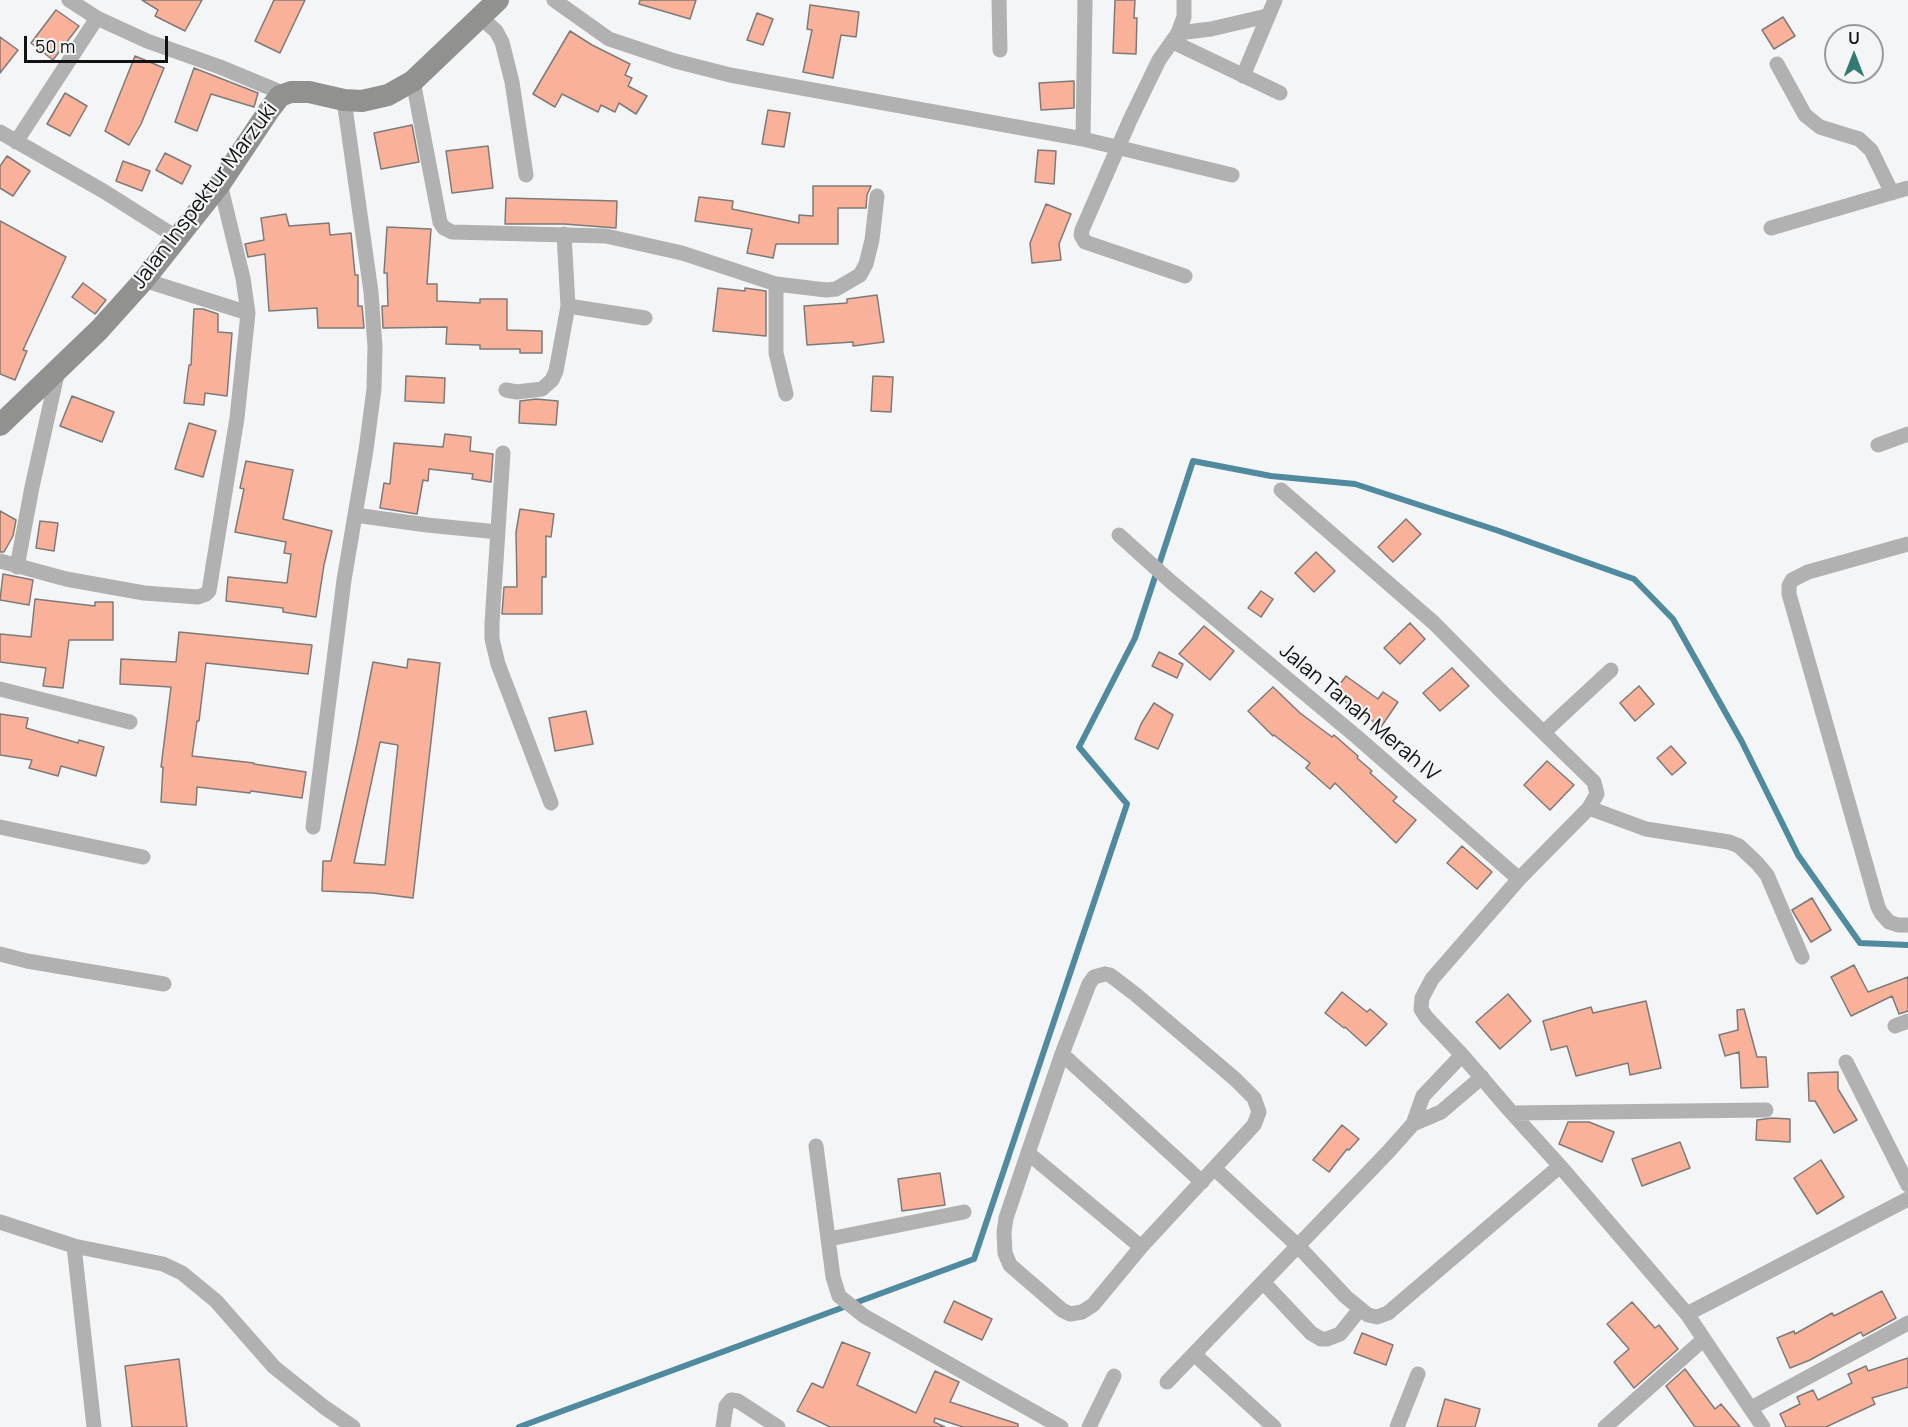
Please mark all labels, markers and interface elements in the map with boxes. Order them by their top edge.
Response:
scale bar [27,24,171,62]
north arrow [1824,24,1884,84]
text: U [1848,27,1860,49]
text: 50 m [35,34,75,58]
street label: Jalan Inspektur Marzuki [127,98,283,294]
street label: Jalan Tanah Merah IV [1274,639,1444,787]

